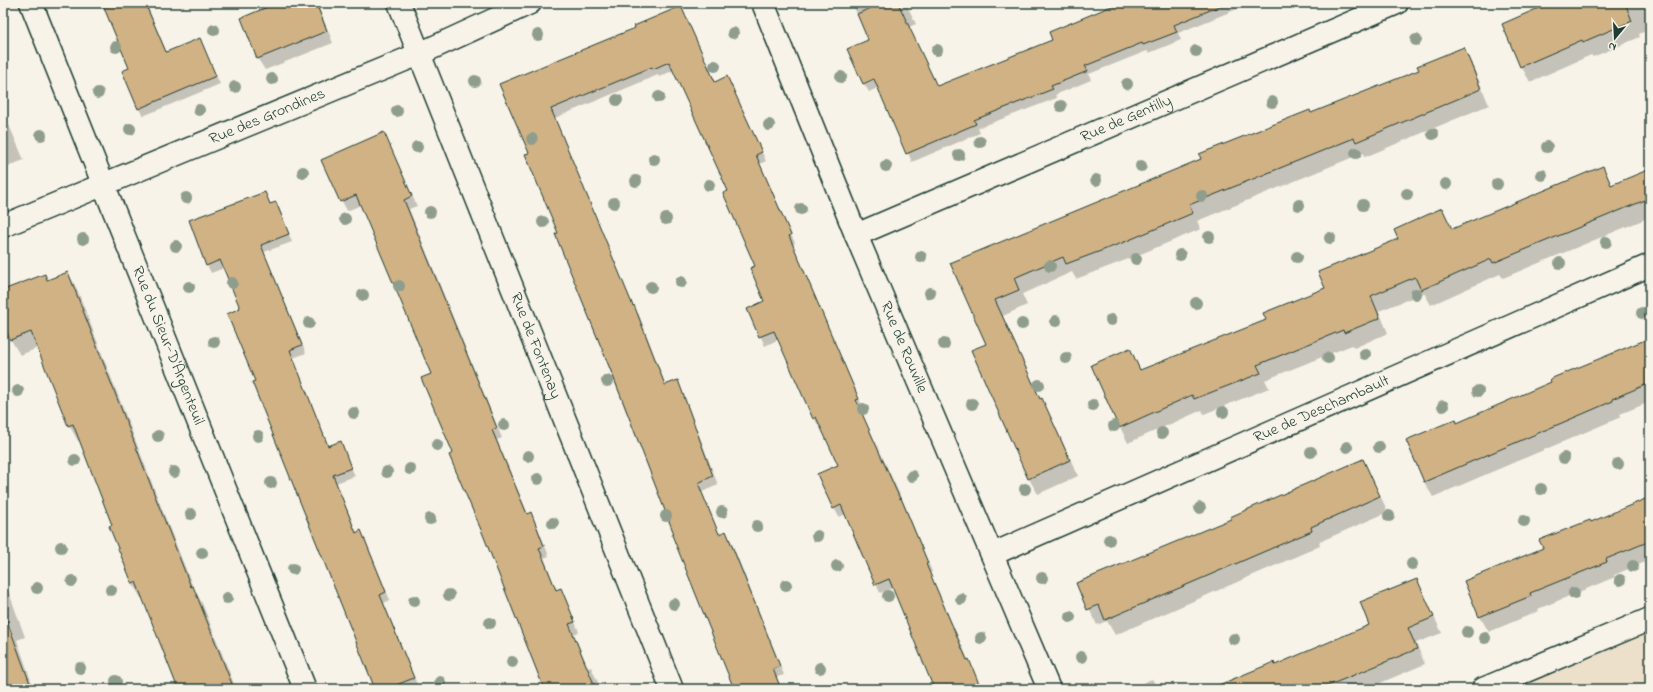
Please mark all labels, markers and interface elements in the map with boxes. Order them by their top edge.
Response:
north arrow [1595,18,1635,58]
text: N [1606,38,1618,55]
street label: Rue des Grondines [205,82,329,151]
street label: Rue de Gentilly [1077,89,1176,149]
street label: Rue du Sieur-D'Argenteuil [125,263,211,429]
street label: Rue de Fontenay [503,289,567,403]
street label: Rue de Rouville [874,298,934,398]
street label: Rue de Deschambault [1250,369,1394,450]

